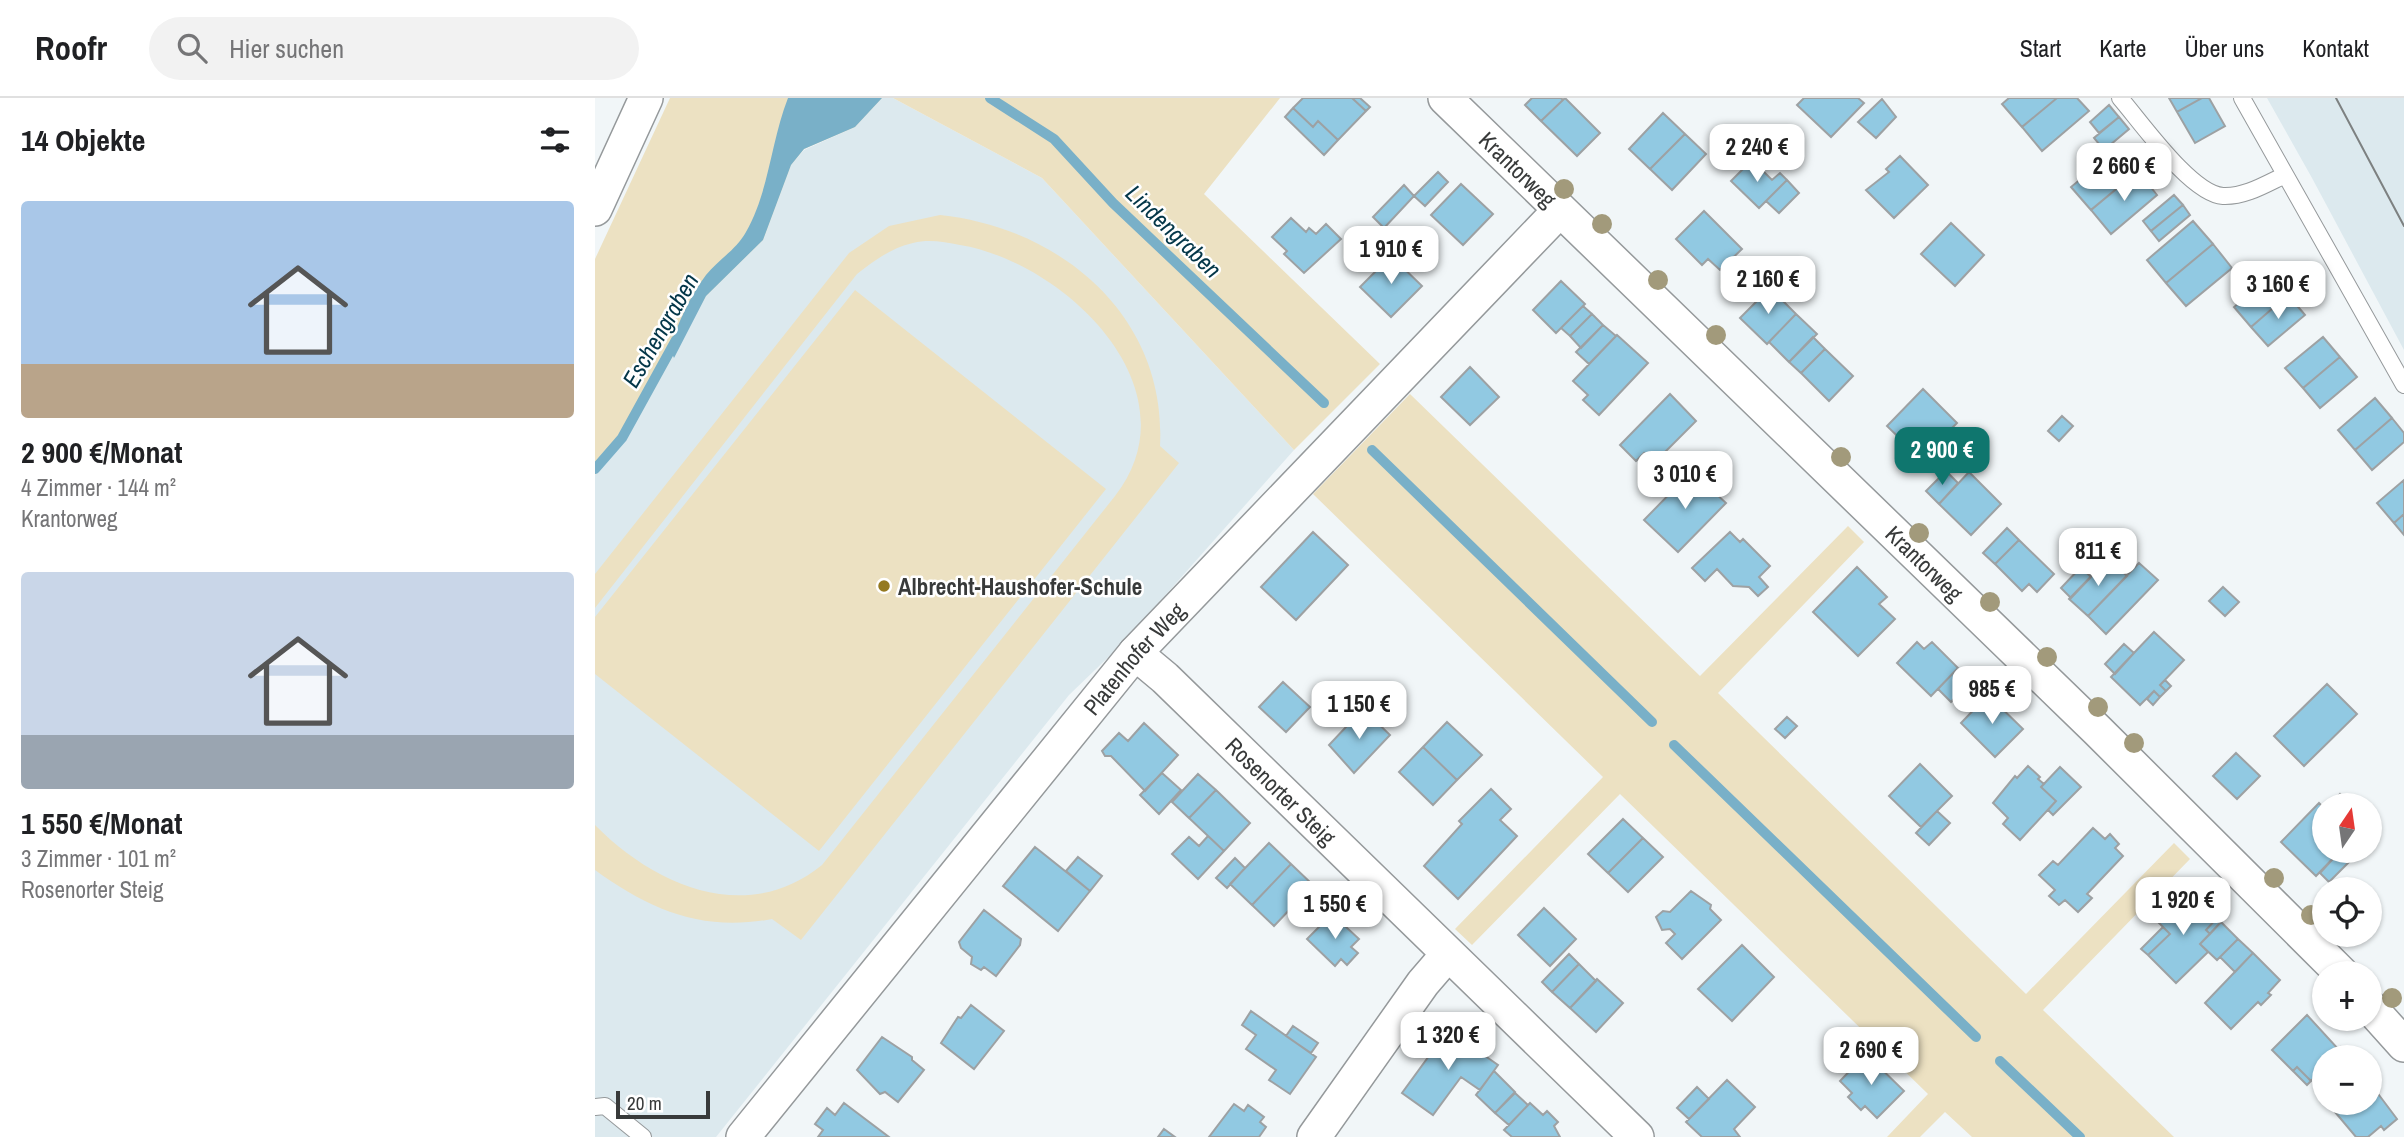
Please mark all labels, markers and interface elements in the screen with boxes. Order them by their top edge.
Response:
search box [149,17,639,80]
text: Roofr [35,26,107,70]
icon: search [173,29,211,67]
text: Hier suchen [229,31,344,66]
text: Start [2020,32,2061,64]
text: Karte [2099,32,2146,64]
text: Über uns [2184,32,2264,64]
text: Kontakt [2302,32,2369,64]
text: 14 Objekte [21,120,145,160]
icon: filters [536,121,574,159]
street label: Krantorweg [1473,124,1564,214]
pin: 2 240 € [1692,125,1822,184]
text: 2 240 € [1726,131,1788,162]
pin: 2 660 € [2059,144,2189,203]
text: 2 660 € [2093,150,2155,181]
water label: Lindengraben [1119,177,1229,285]
pin: 1 910 € [1326,226,1456,286]
text: 1 910 € [1360,233,1422,264]
icon: home [235,247,361,373]
pin: 2 160 € [1703,256,1833,316]
pin: 3 160 € [2213,262,2343,321]
text: 2 160 € [1737,263,1799,294]
water label: Eschengraben [614,267,706,393]
text: 3 160 € [2247,268,2309,299]
pin: 2 900 € [1877,428,2007,487]
text: 2 900 €/Monat [21,432,182,472]
text: 2 900 € [1911,434,1973,465]
pin: 3 010 € [1620,452,1750,511]
text: 3 010 € [1654,458,1716,489]
text: 4 Zimmer · 144 m² [21,472,176,503]
text: Krantorweg [21,503,117,534]
street label: Krantorweg [1879,518,1970,608]
pin: 811 € [2049,528,2147,588]
text: 811 € [2075,535,2121,566]
place label: Albrecht-Haushofer-Schule [898,571,1142,602]
marker: Albrecht-Haushofer-Schule [876,578,892,594]
street label: Platenhofer Weg [1076,595,1192,721]
icon: home [235,618,361,744]
pin: 985 € [1943,666,2041,726]
text: 985 € [1968,673,2016,704]
pin: 1 150 € [1294,682,1424,741]
text: 1 150 € [1328,688,1390,719]
street label: Rosenorter Steig [1219,730,1343,852]
north arrow [2312,793,2382,863]
map controls [2312,793,2382,1115]
text: 1 550 €/Monat [21,803,182,843]
text: 3 Zimmer · 101 m² [21,843,176,874]
text: Rosenorter Steig [21,874,164,905]
button: locate [2312,877,2382,947]
pin: 1 920 € [2118,878,2248,937]
pin: 1 550 € [1270,882,1400,941]
text: 1 920 € [2152,884,2214,915]
text: 1 550 € [1304,888,1366,919]
button: + [2312,961,2382,1031]
pin: 1 320 € [1383,1012,1513,1072]
text: 1 320 € [1417,1019,1479,1050]
pin: 2 690 € [1806,1028,1936,1087]
text: 2 690 € [1840,1034,1902,1065]
button: − [2312,1045,2382,1115]
scale bar [616,1088,711,1120]
text: 20 m [627,1090,662,1116]

